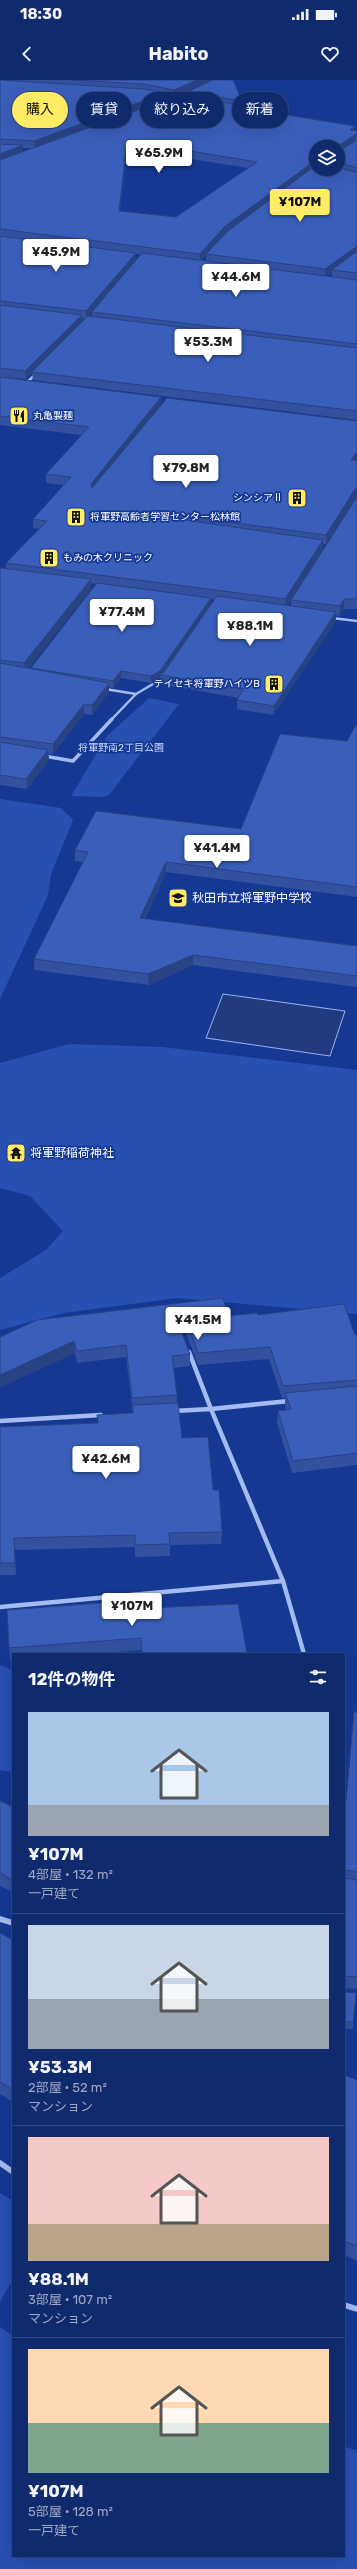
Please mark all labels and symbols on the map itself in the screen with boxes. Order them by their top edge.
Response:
pin: ¥65.9M [126,140,192,174]
pin: ¥107M [272,189,328,223]
pin: ¥45.9M [23,239,89,273]
pin: ¥44.6M [203,264,269,298]
pin: ¥53.3M [175,329,241,363]
restaurant icon: 丸亀製麺 [8,405,30,427]
place label: 丸亀製麺 [33,410,73,422]
pin: ¥79.8M [153,455,219,489]
building icon: シンシアⅡ [286,487,308,509]
place label: シンシアⅡ [233,492,283,504]
building icon: 将軍野高齢者学習センター松林館 [65,506,87,528]
place label: 将軍野高齢者学習センター松林館 [90,511,240,523]
building icon: もみの木クリニック [38,547,60,569]
place label: もみの木クリニック [63,552,153,564]
pin: ¥77.4M [89,599,155,633]
pin: ¥88.1M [217,613,283,647]
building icon: テイセキ将軍野ハイツB [263,673,285,695]
place label: テイセキ将軍野ハイツB [154,678,260,690]
park label: 将軍野南2丁目公園 [78,742,164,754]
pin: ¥41.4M [184,835,250,869]
school or university icon: 秋田市立将軍野中学校 [167,887,189,909]
place label: 秋田市立将軍野中学校 [192,891,312,905]
temple icon: 将軍野稲荷神社 [5,1142,27,1164]
place label: 将軍野稲荷神社 [30,1146,114,1160]
pin: ¥41.5M [165,1307,231,1341]
pin: ¥42.6M [73,1446,139,1480]
pin: ¥107M [104,1593,160,1627]

